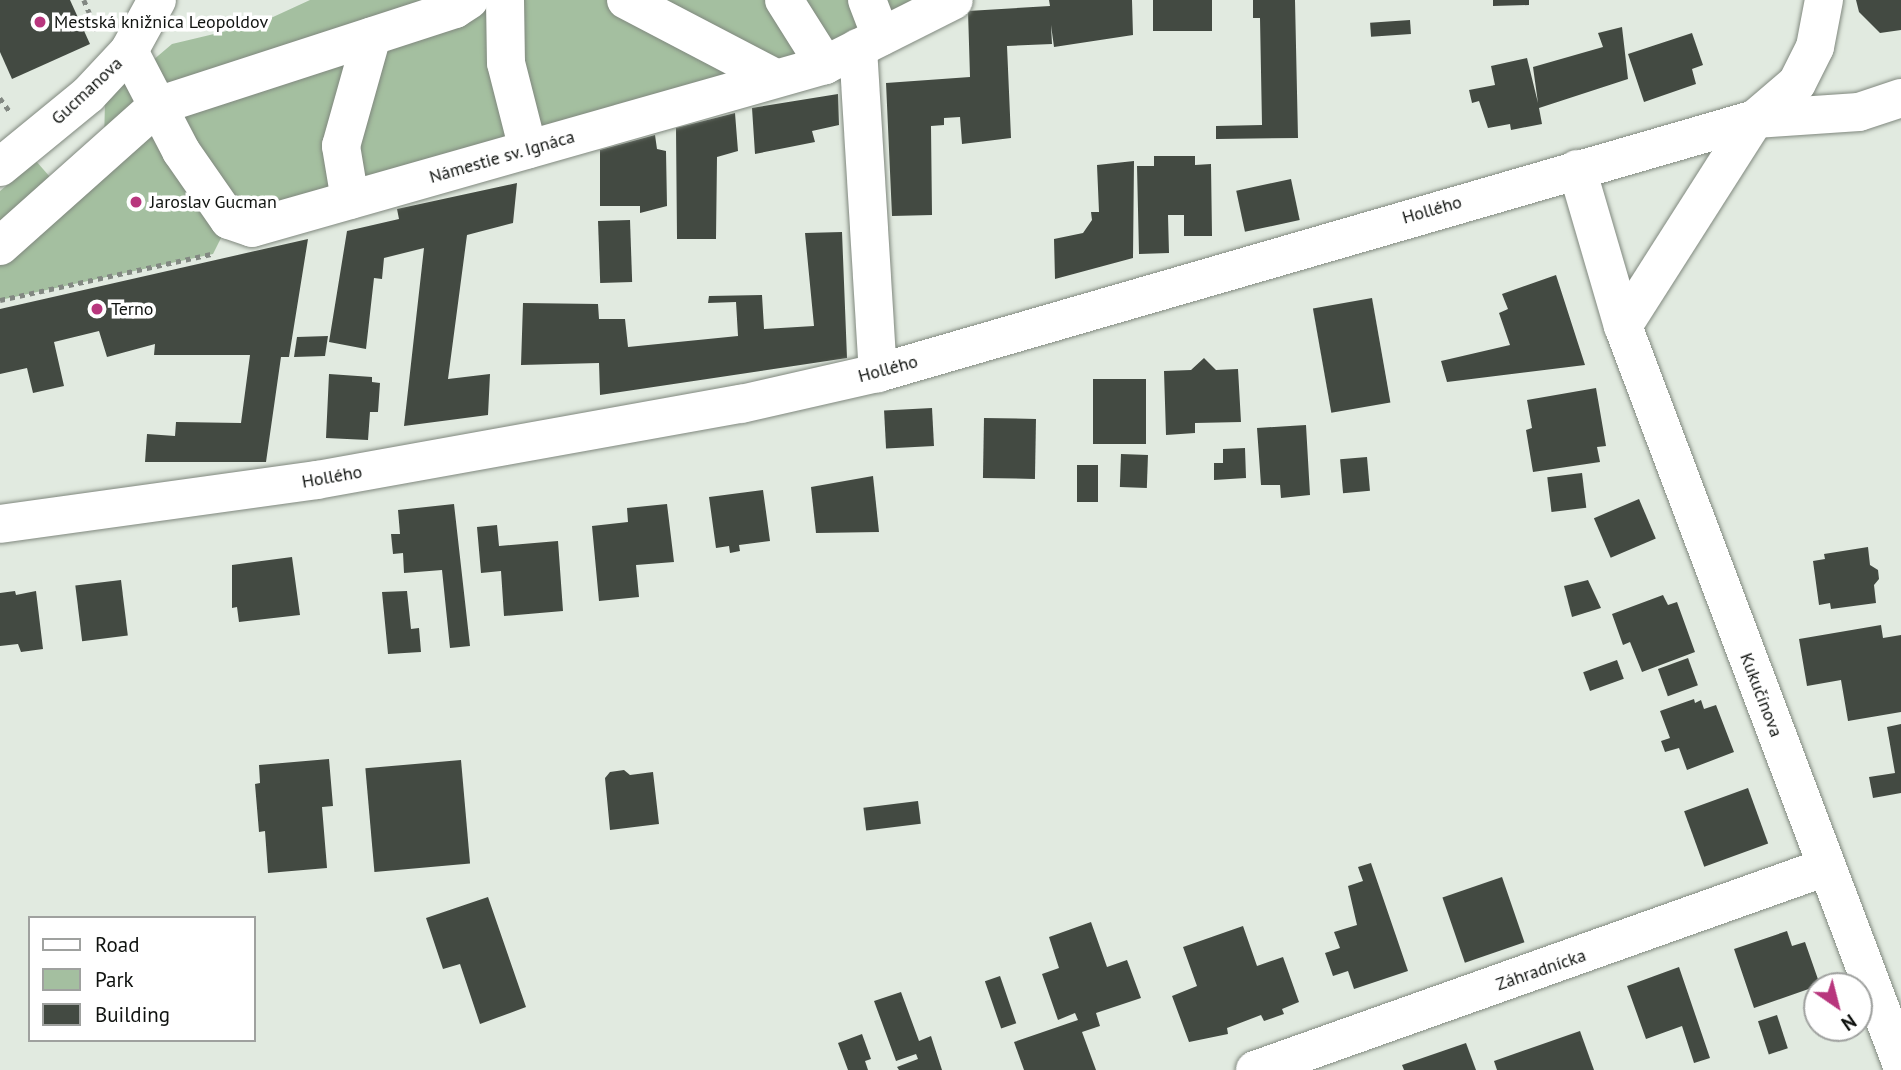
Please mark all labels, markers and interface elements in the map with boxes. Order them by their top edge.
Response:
place label: Mestská knižnica Leopoldov [54,11,268,33]
marker: Mestská knižnica Leopoldov [32,14,48,30]
street label: Gucmanova [47,53,127,129]
street label: Námestie sv. Ignáca [426,126,578,188]
place label: Jaroslav Gucman [150,191,277,213]
street label: Hollého [1400,191,1464,229]
marker: Jaroslav Gucman [128,194,144,210]
place label: Terno [111,298,153,320]
marker: Terno [89,301,105,317]
street label: Hollého [856,351,920,387]
street label: Hollého [300,461,364,493]
street label: Kukučínova [1735,650,1787,740]
legend [28,916,256,1042]
text: Road [95,931,139,958]
street label: Záhradnícka [1493,945,1589,995]
text: Park [95,966,134,993]
north arrow [1803,972,1873,1042]
text: Building [95,1001,170,1028]
text: N [1837,1009,1861,1036]

